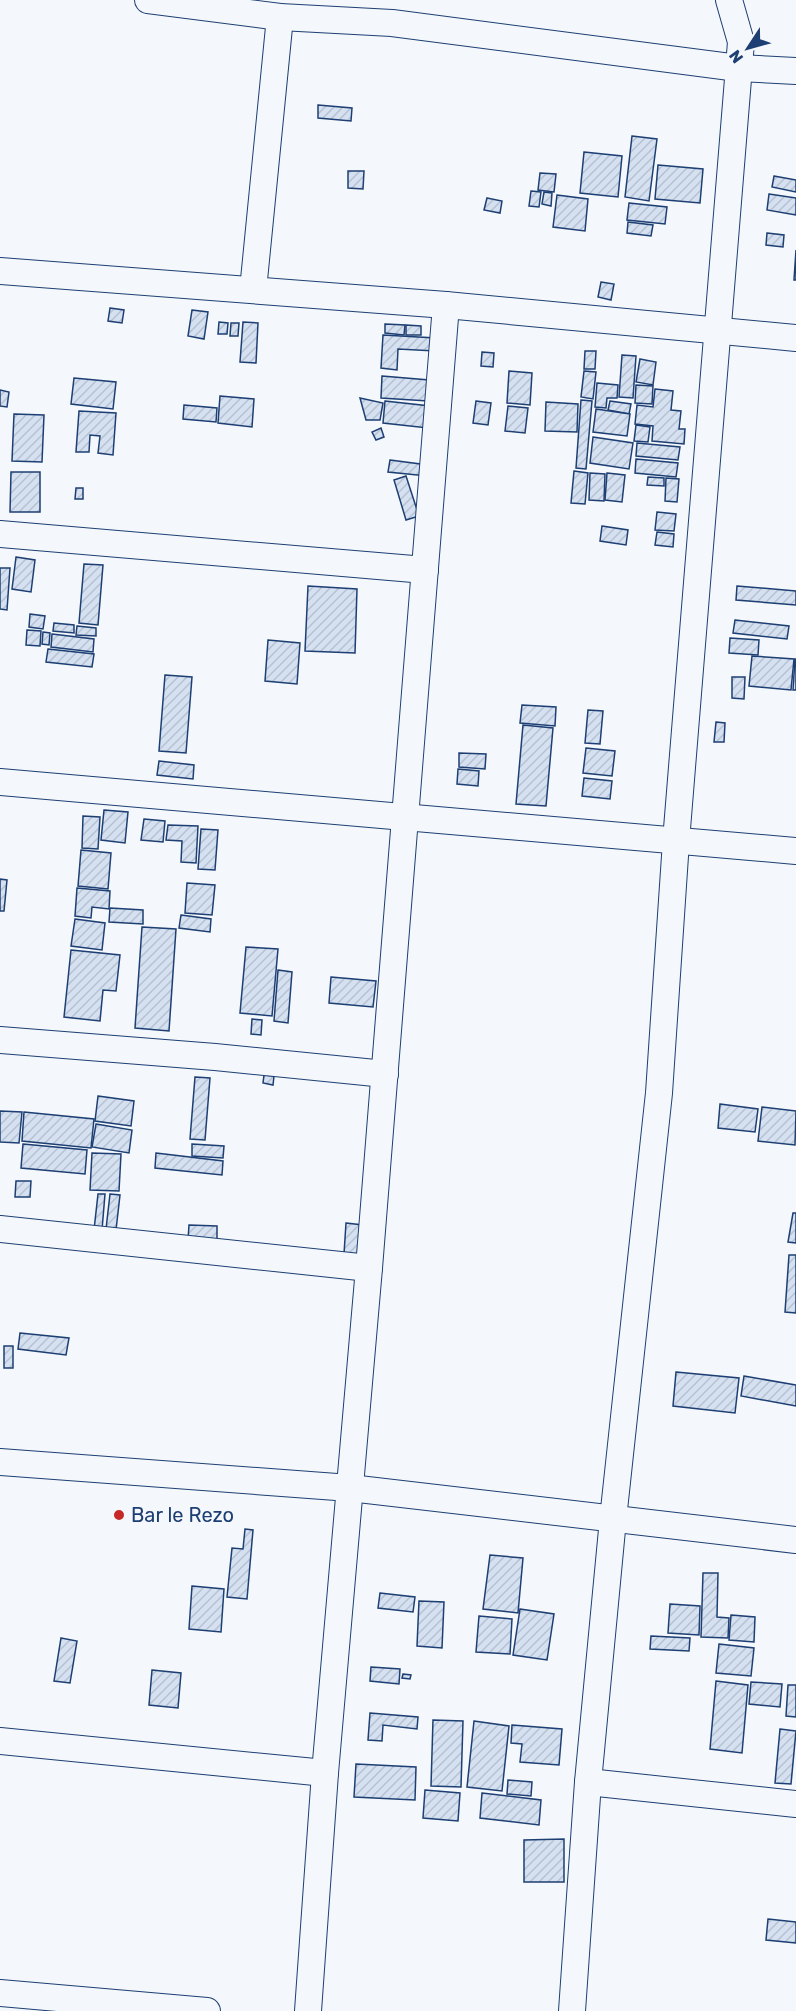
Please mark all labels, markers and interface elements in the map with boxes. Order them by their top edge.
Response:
north arrow [718,18,778,78]
text: N [725,46,747,67]
place label: Bar le Rezo [131,1503,234,1527]
marker: Bar le Rezo [112,1508,126,1522]

